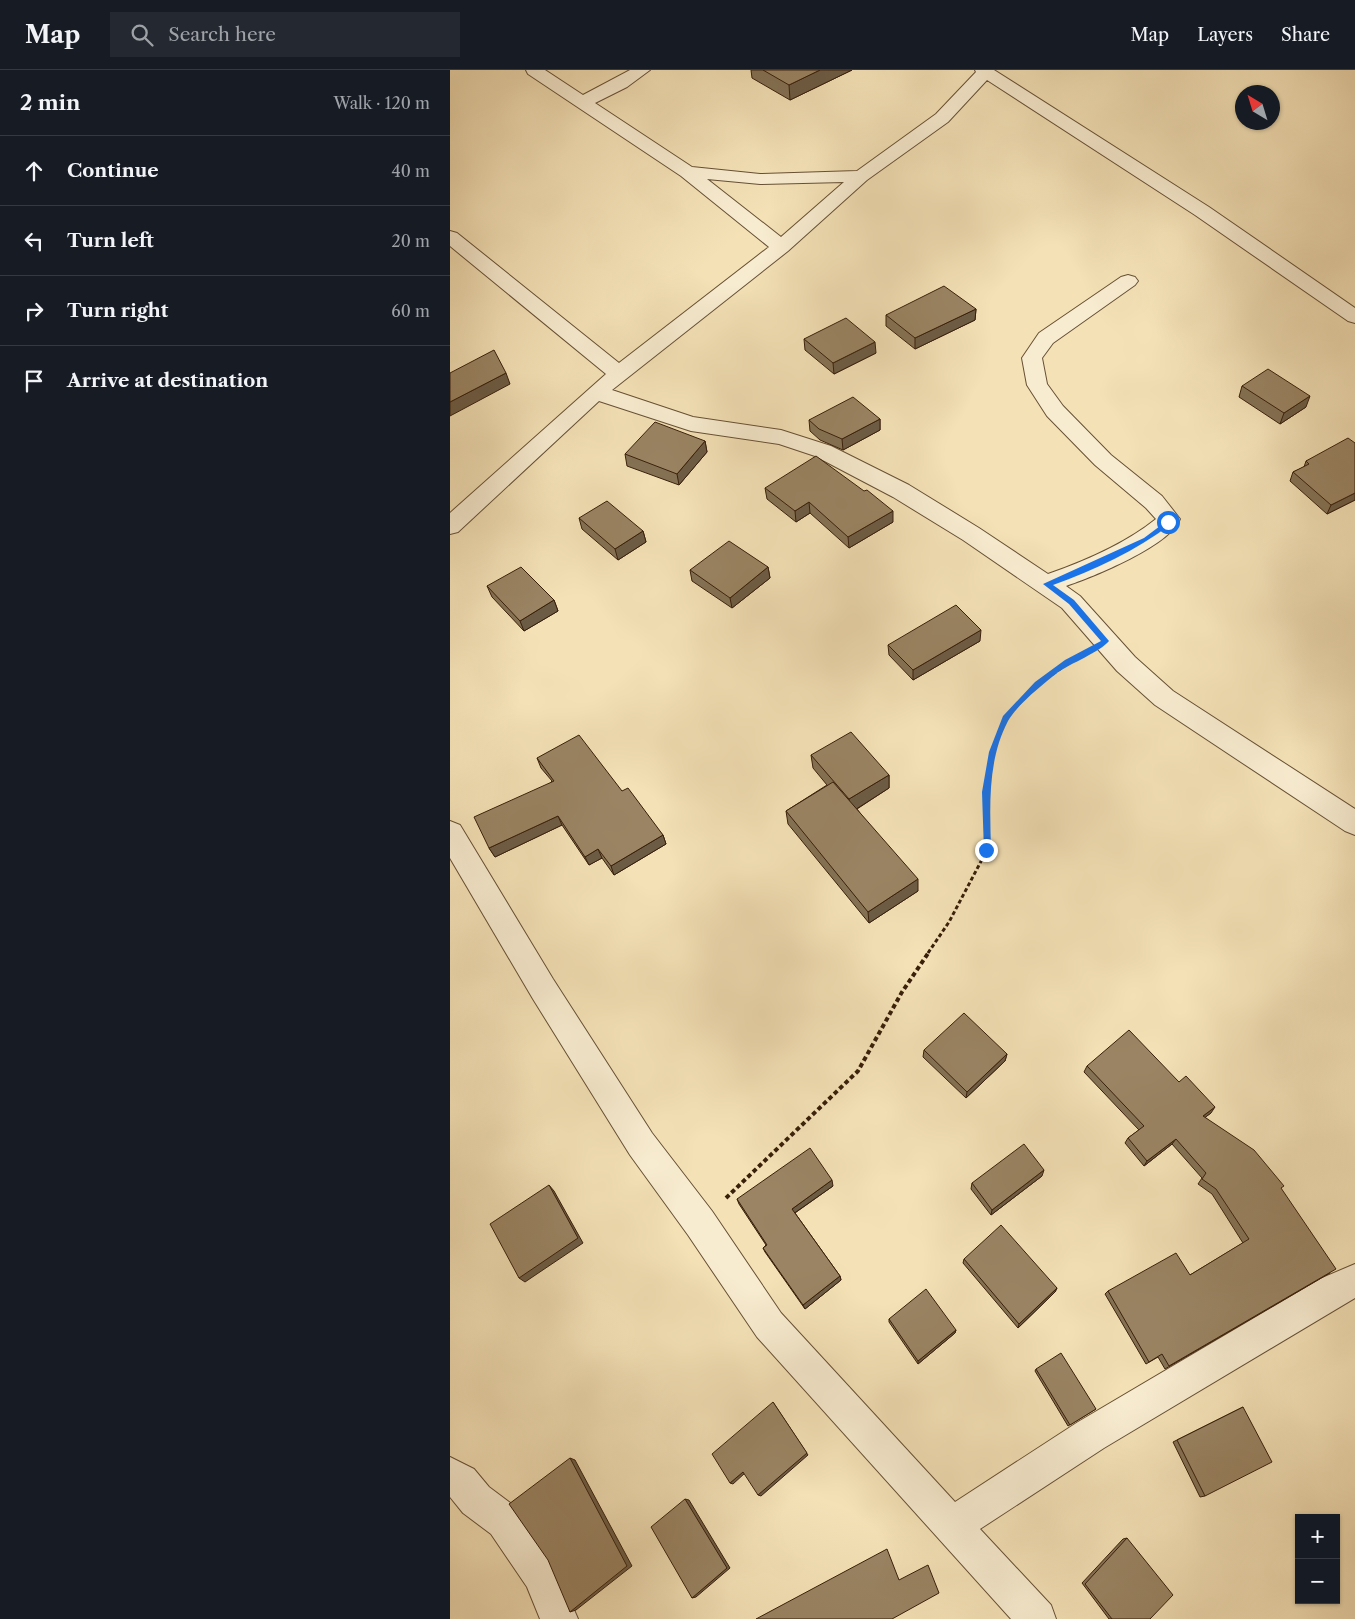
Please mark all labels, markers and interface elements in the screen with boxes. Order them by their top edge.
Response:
search box [110,12,460,57]
text: Map [25,20,80,49]
icon: search [128,21,156,49]
text: Search here [168,23,276,46]
text: Map [1131,24,1169,46]
text: Layers [1197,24,1253,46]
text: Share [1281,24,1330,46]
north arrow [1235,85,1280,130]
text: 2 min [20,90,80,115]
text: Walk · 120 m [334,93,430,113]
icon: ahead [20,157,48,185]
text: Continue [67,159,159,182]
text: 40 m [391,161,430,181]
icon: left [20,227,48,255]
text: Turn left [67,229,154,252]
text: 20 m [391,231,430,251]
icon: right [20,297,48,325]
text: Turn right [67,299,168,322]
text: 60 m [391,301,430,321]
icon: arrive [20,367,48,395]
text: Arrive at destination [67,369,268,392]
route start [1157,511,1180,534]
route end [975,839,998,862]
map controls [1295,1514,1340,1604]
button: + [1295,1514,1340,1559]
button: − [1295,1559,1340,1604]

